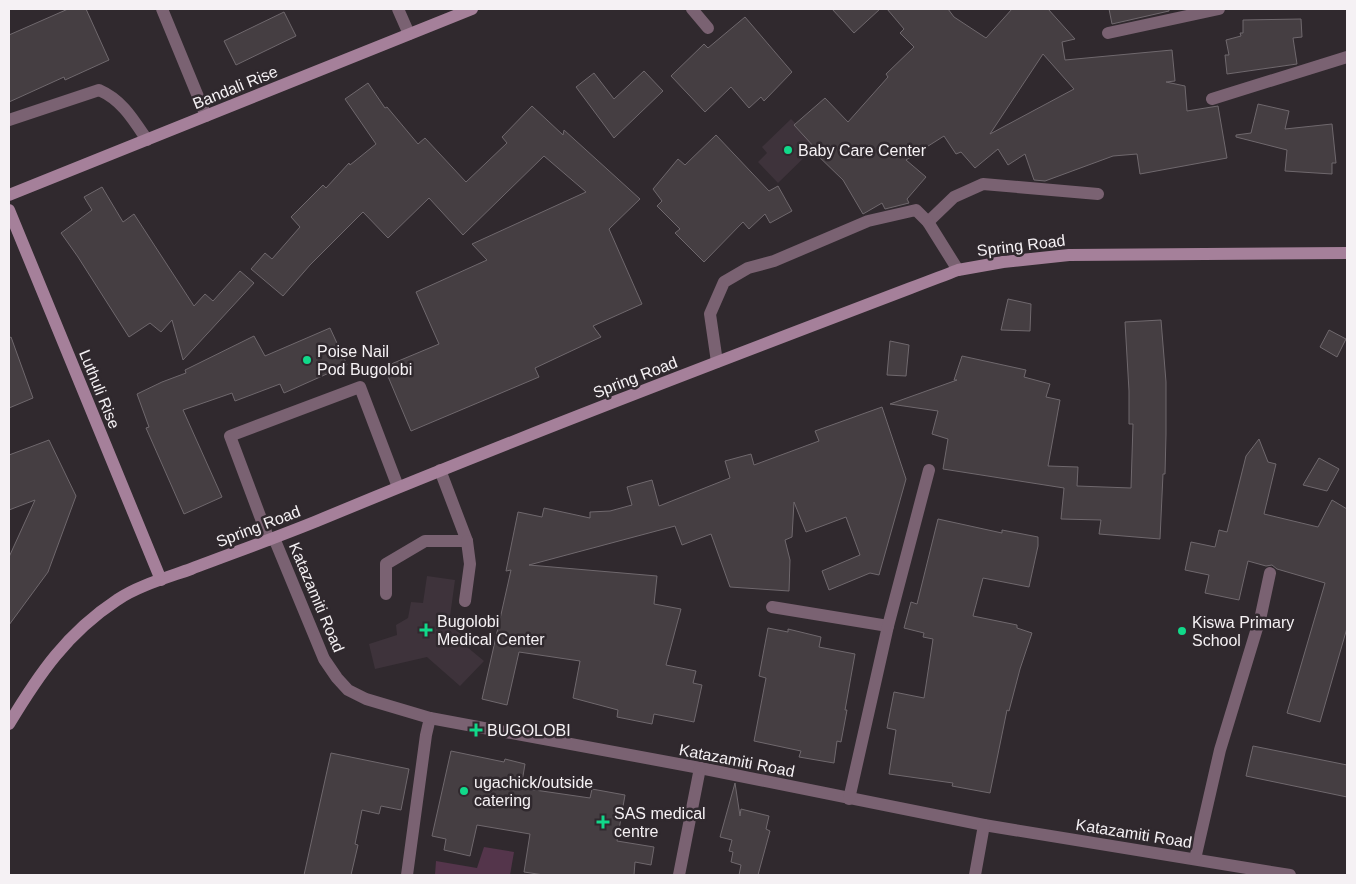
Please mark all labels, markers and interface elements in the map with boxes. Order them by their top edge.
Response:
street label: Bandali Rise [190,63,280,112]
place label: Baby Care Center [798,142,927,159]
marker: Baby Care Center [782,144,794,156]
street label: Spring Road [976,232,1066,259]
place label: Poise Nail Pod Bugolobi [317,343,412,378]
street label: Luthuli Rise [76,347,123,431]
marker: Poise Nail Pod Bugolobi [301,354,313,366]
street label: Spring Road [591,354,680,401]
street label: Spring Road [214,503,303,550]
street label: Katazamiti Road [286,540,347,655]
place label: Bugolobi Medical Center [437,613,545,648]
place label: Kiswa Primary School [1192,614,1294,649]
marker: Bugolobi Medical Center [419,623,433,637]
marker: Kiswa Primary School [1176,625,1188,637]
place label: BUGOLOBI [487,722,571,739]
marker: BUGOLOBI [469,723,483,737]
street label: Katazamiti Road [678,741,796,780]
place label: ugachick/outside catering [474,774,593,809]
marker: ugachick/outside catering [458,785,470,797]
place label: SAS medical centre [614,805,706,840]
marker: SAS medical centre [596,815,610,829]
street label: Katazamiti Road [1075,816,1193,851]

